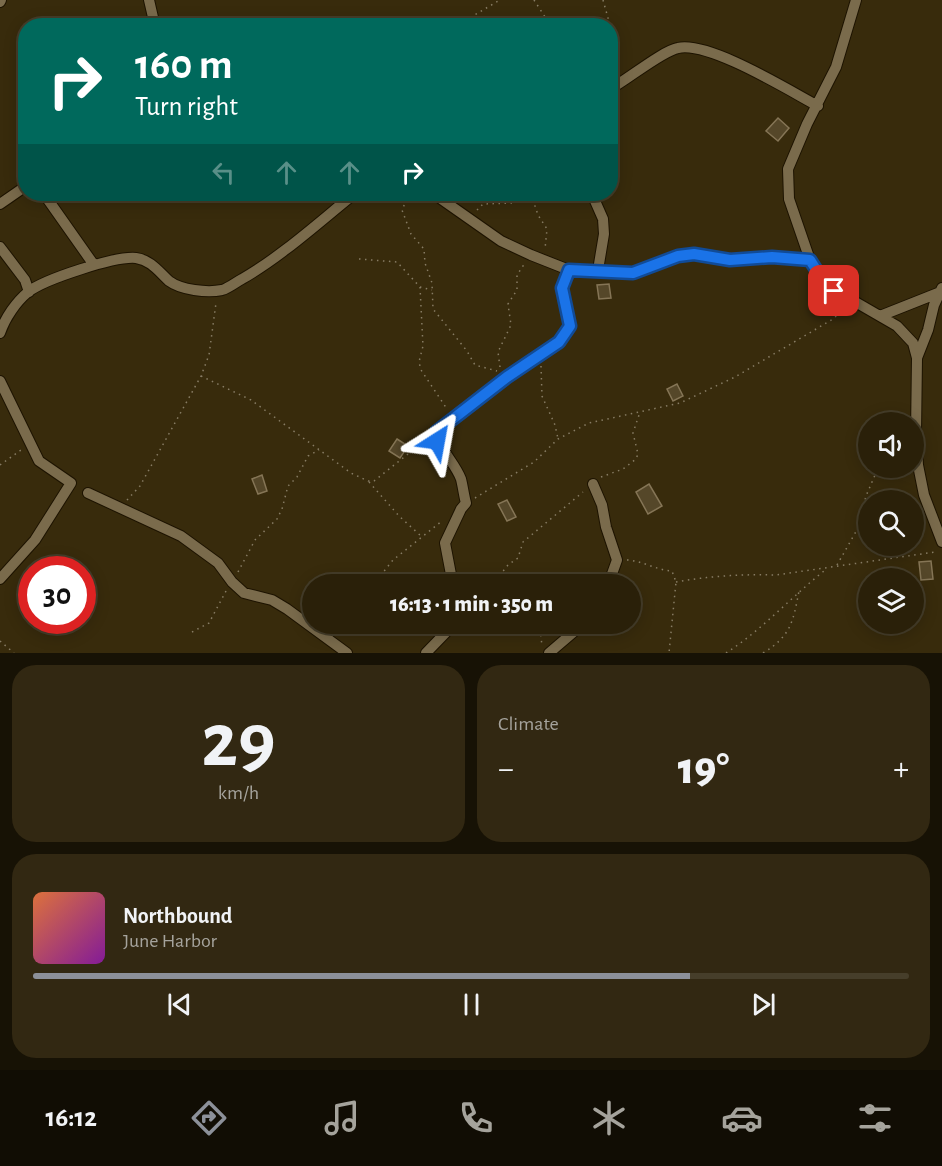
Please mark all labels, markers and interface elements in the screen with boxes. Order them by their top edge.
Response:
icon: right [36,42,114,120]
text: 160 m [135,44,233,86]
text: Turn right [135,93,238,120]
icon: left [207,156,240,189]
icon: ahead [270,156,303,189]
icon: ahead [333,156,366,189]
icon: right [396,156,429,189]
pin [808,265,859,316]
icon: arrive [817,274,850,307]
position arrow [405,409,469,473]
map controls [858,412,924,634]
button: sound [858,412,924,478]
button: search [858,490,924,556]
speed limit sign: 30 [18,556,96,634]
button: layers [858,568,924,634]
text: 16:13 · 1 min · 350 m [390,593,553,615]
text: 29 [201,703,276,781]
text: Climate [498,714,559,734]
text: 19° [678,747,729,792]
text: − [498,753,514,786]
text: + [893,753,909,786]
text: km/h [218,783,259,803]
text: Northbound [123,905,232,927]
text: June Harbor [123,931,217,951]
icon: previous [163,988,196,1021]
icon: pause [455,988,488,1021]
icon: next [747,988,780,1021]
icon: directions [188,1097,230,1139]
icon: music [321,1097,363,1139]
icon: phone [455,1097,497,1139]
icon: climate [588,1097,630,1139]
icon: car [721,1097,763,1139]
icon: filters [854,1097,896,1139]
text: 16:12 [46,1104,97,1131]

